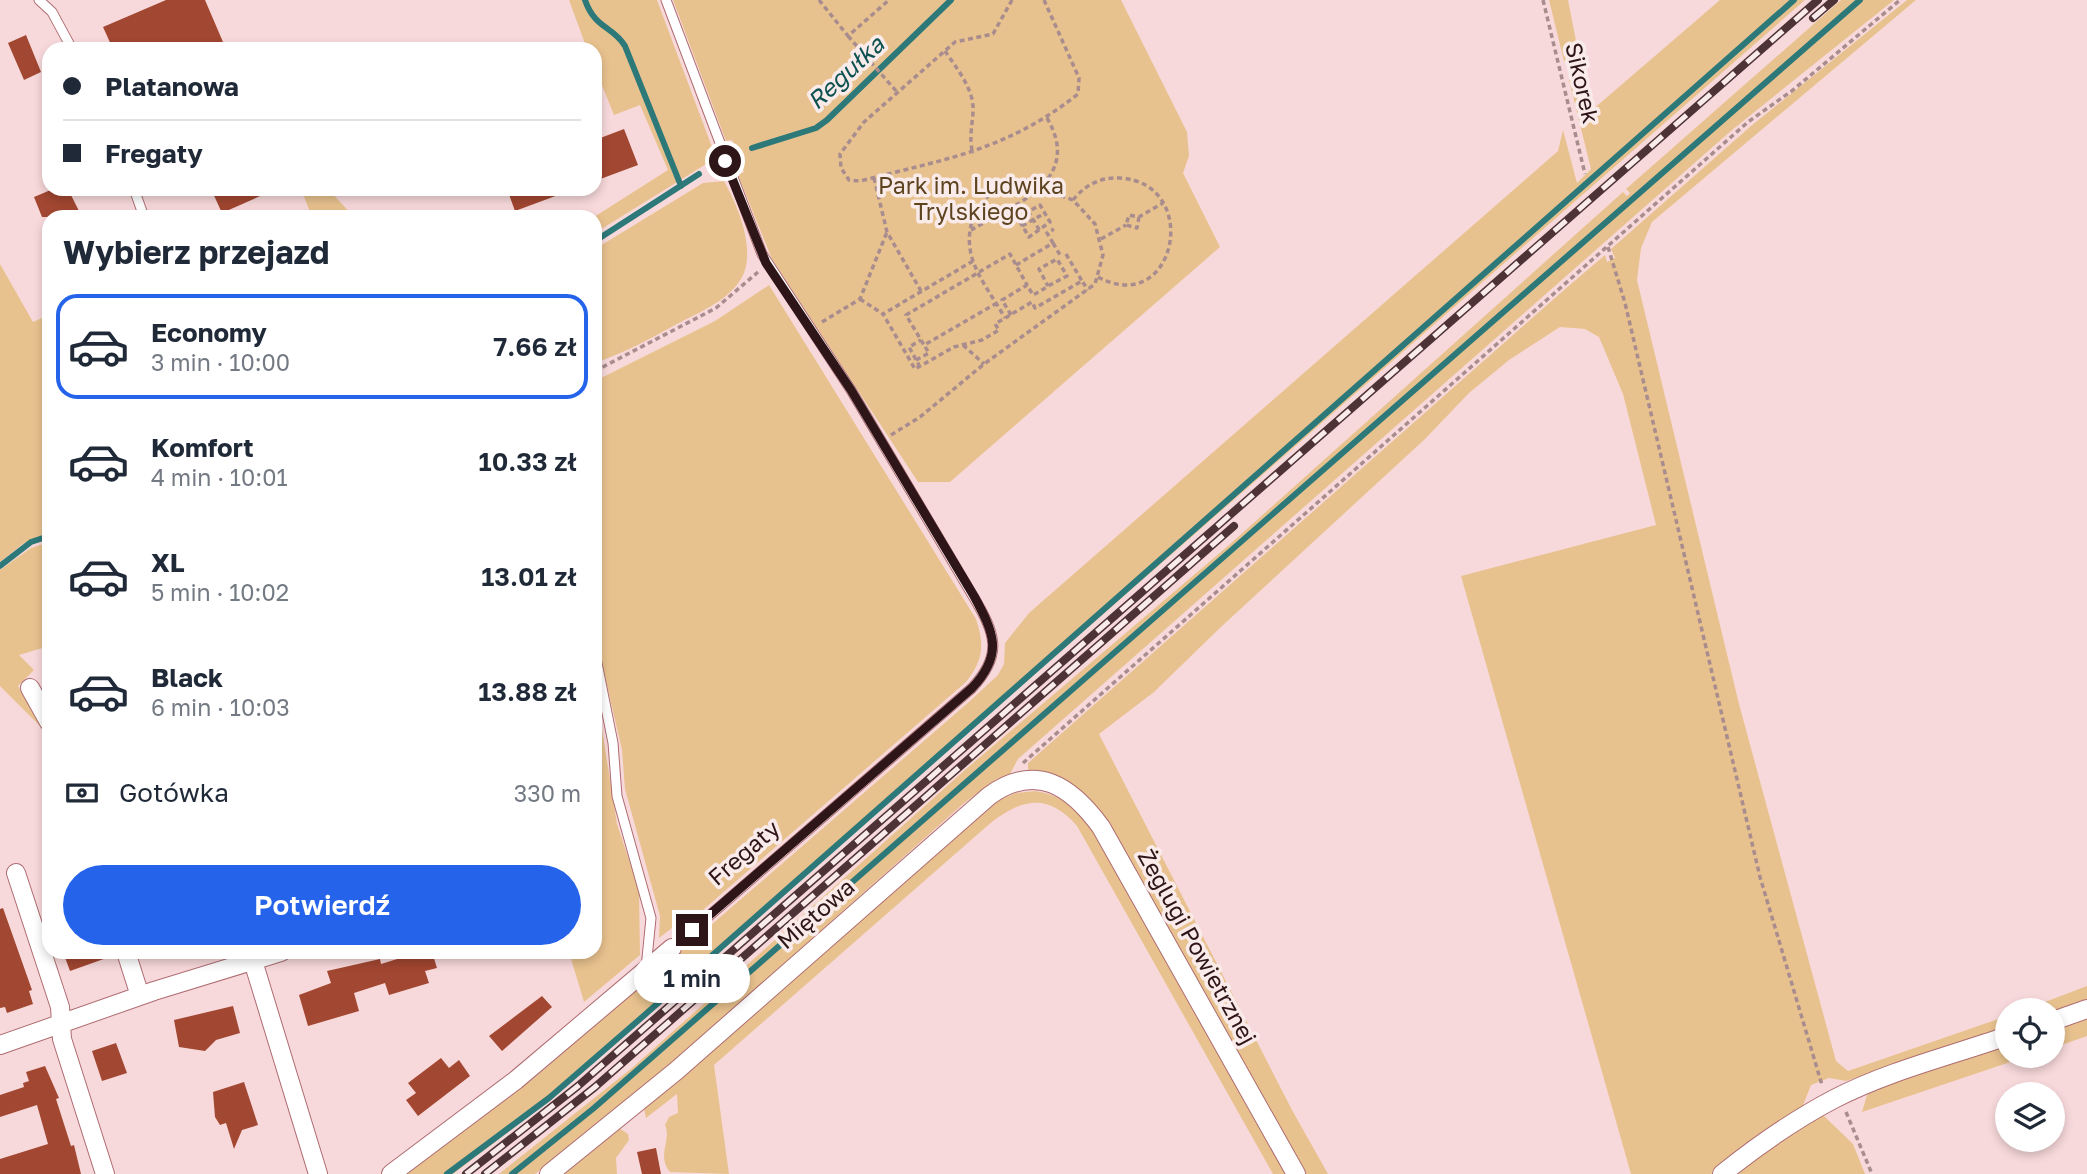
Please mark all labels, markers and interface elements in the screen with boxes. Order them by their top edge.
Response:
water label: Regułka [801,28,891,115]
street label: Sikorek [1560,40,1606,126]
text: Platanowa [105,71,239,102]
text: Fregaty [105,138,203,169]
route start [709,145,741,177]
park label: Park im. Ludwika Trylskiego [878,171,1064,225]
text: Wybierz przejazd [63,233,329,271]
icon: car [67,315,130,378]
text: Economy [151,317,267,348]
text: 7.66 zł [493,331,577,362]
text: 3 min · 10:00 [151,348,290,376]
icon: car [67,430,130,493]
text: Komfort [151,432,254,463]
text: 10.33 zł [479,446,577,477]
text: 4 min · 10:01 [151,463,288,491]
icon: car [67,545,130,608]
text: XL [151,547,185,578]
text: 13.01 zł [481,561,577,592]
text: 5 min · 10:02 [151,578,289,606]
icon: car [67,660,130,723]
text: Black [151,662,223,693]
text: 13.88 zł [478,676,577,707]
text: 6 min · 10:03 [151,693,290,721]
icon: cash [63,774,101,812]
text: Gotówka [119,777,229,808]
text: 330 m [514,779,581,807]
street label: Fregaty [702,814,785,891]
street label: Żeglugi Powietrznej [1133,844,1263,1049]
button: Potwierdź [63,865,581,945]
street label: Miętowa [771,872,860,954]
route end [676,914,708,946]
callout: 1 min [634,954,750,1004]
text: 1 min [663,964,721,992]
map controls [1995,998,2065,1152]
button: locate [1995,998,2065,1068]
button: layers [1995,1082,2065,1152]

